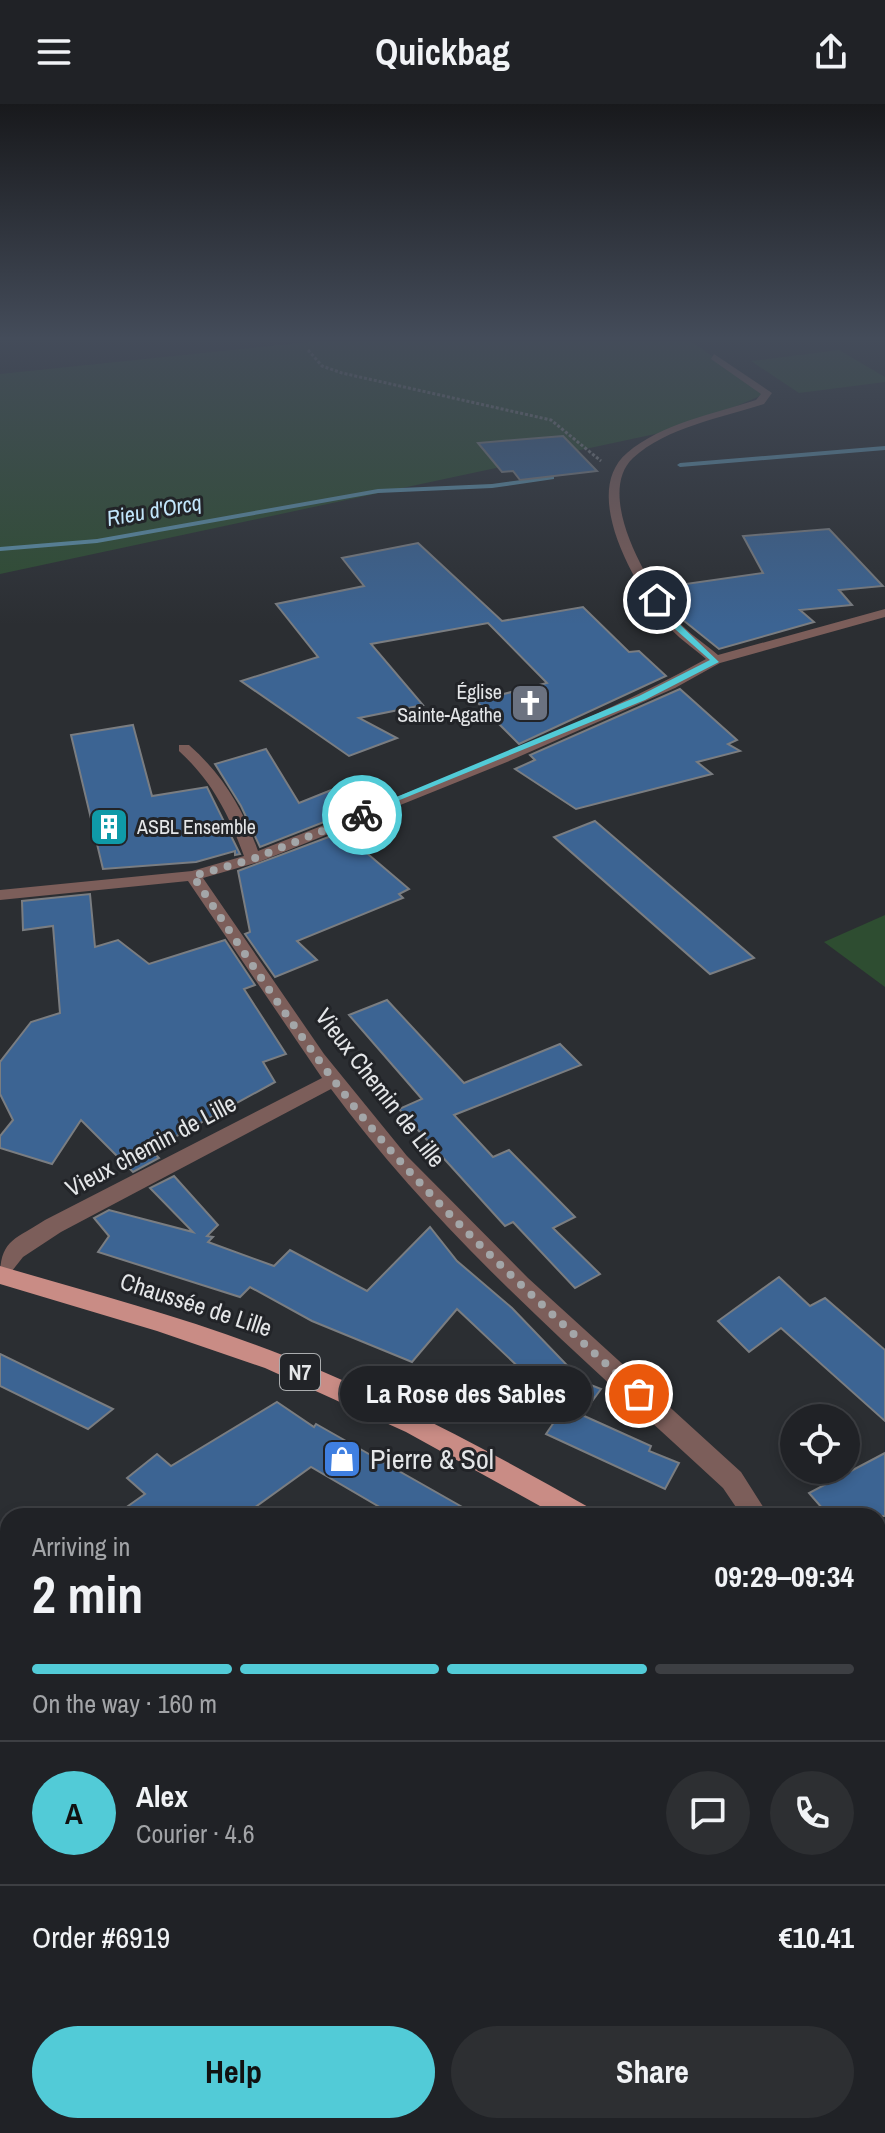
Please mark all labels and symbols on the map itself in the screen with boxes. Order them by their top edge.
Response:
water label: Rieu d'Orcq [104,487,204,533]
pin [623,566,691,634]
place label: Église Sainte-Agathe [397,678,502,728]
church icon: Église Sainte-Agathe [509,682,551,724]
courier [322,775,402,855]
building icon: ASBL Ensemble [88,806,130,848]
place label: ASBL Ensemble [136,813,256,840]
street label: Vieux Chemin de Lille [309,1001,453,1173]
street label: Vieux chemin de Lille [60,1087,241,1204]
street label: Chaussée de Lille [116,1264,276,1344]
road number: N7 [280,1354,320,1390]
pin [605,1360,673,1428]
callout: La Rose des Sables [339,1366,591,1422]
shop icon: Pierre & Sol [321,1438,363,1480]
place label: Pierre & Sol [370,1440,494,1478]

